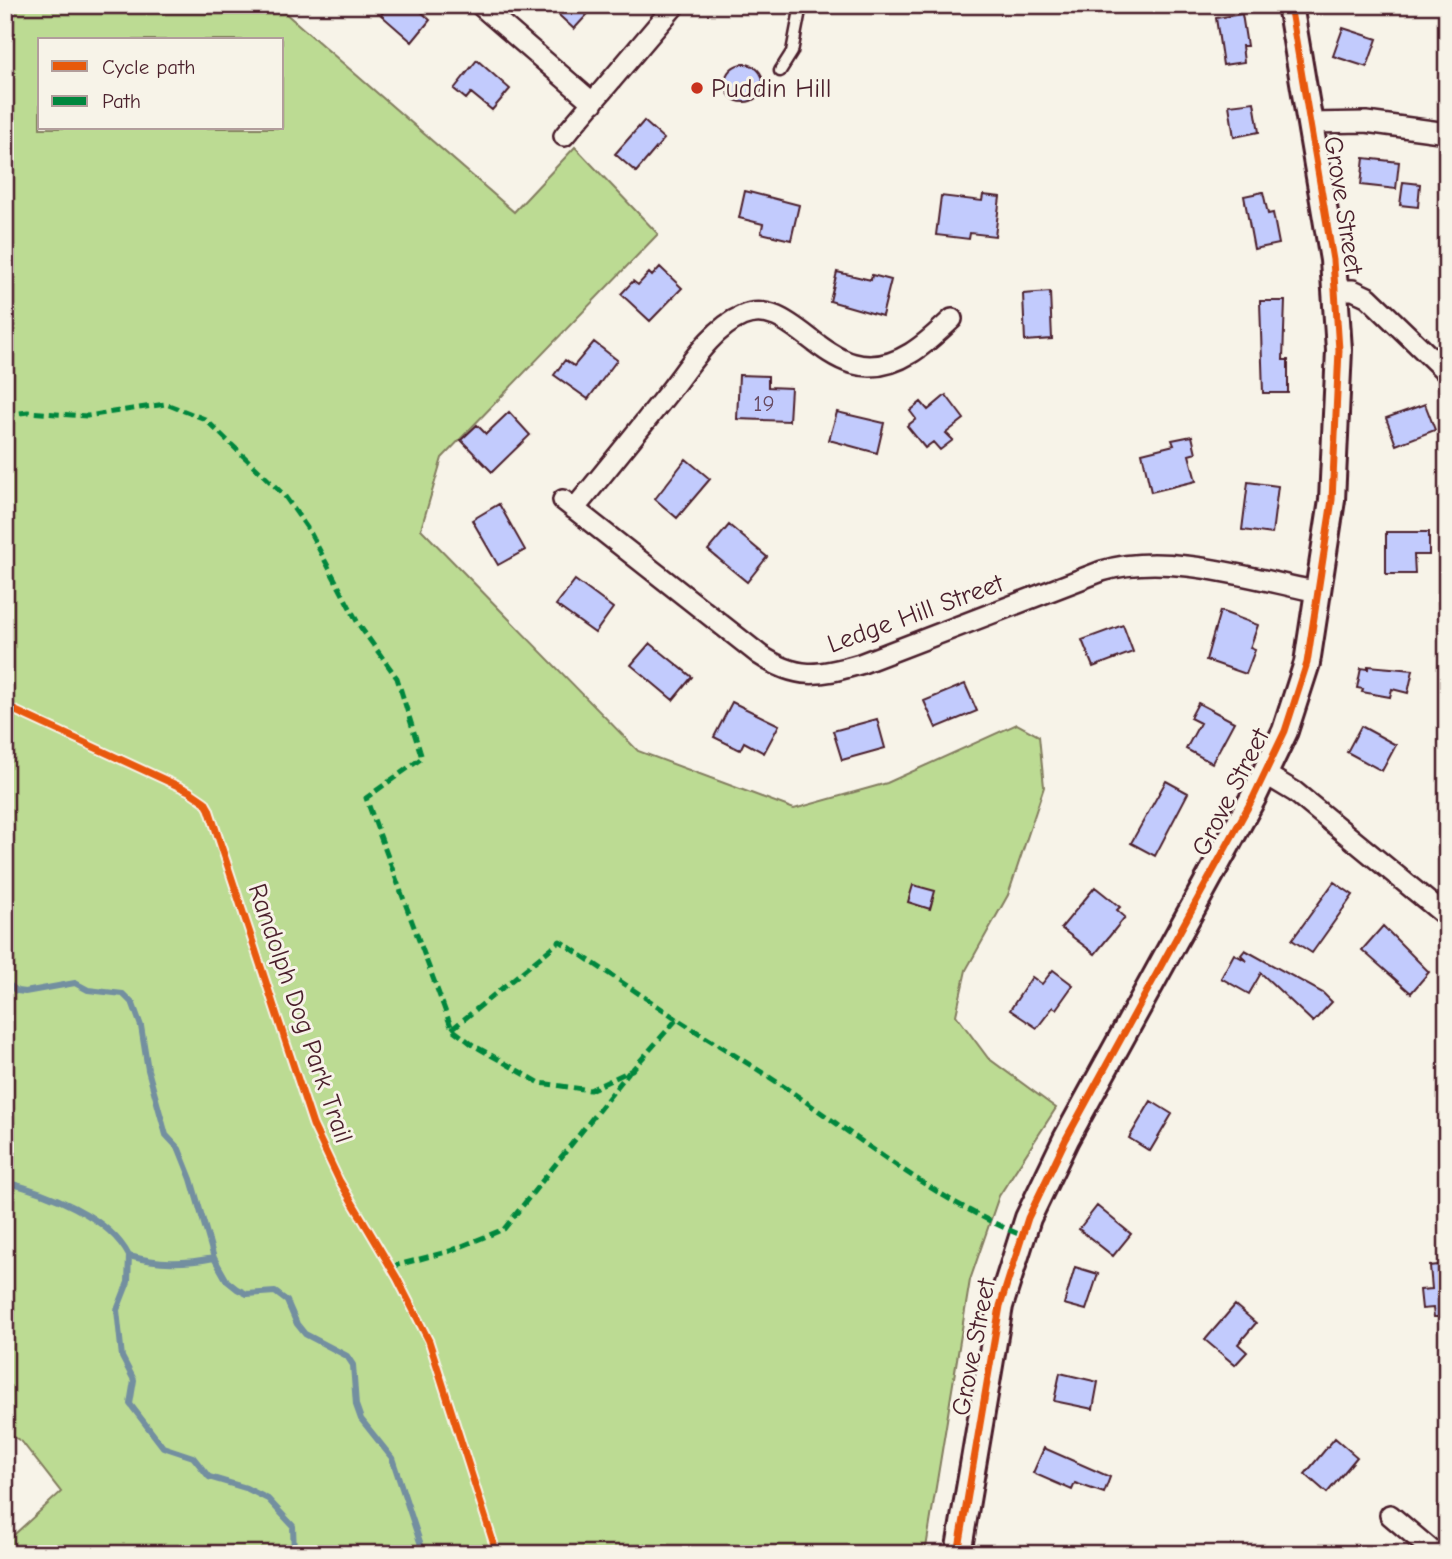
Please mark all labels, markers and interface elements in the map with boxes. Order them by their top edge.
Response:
legend [38,38,284,130]
text: Cycle path [102,55,195,79]
place label: Puddin Hill [711,74,831,104]
marker: Puddin Hill [689,80,705,96]
text: Path [102,89,141,113]
street label: Grove Street [1317,134,1369,278]
house number: 19 [753,390,775,417]
street label: Ledge Hill Street [823,568,1009,660]
street label: Grove Street [1186,722,1277,861]
street label: Randolph Dog Park Trail [242,880,359,1147]
street label: Grove Street [946,1275,1002,1418]

